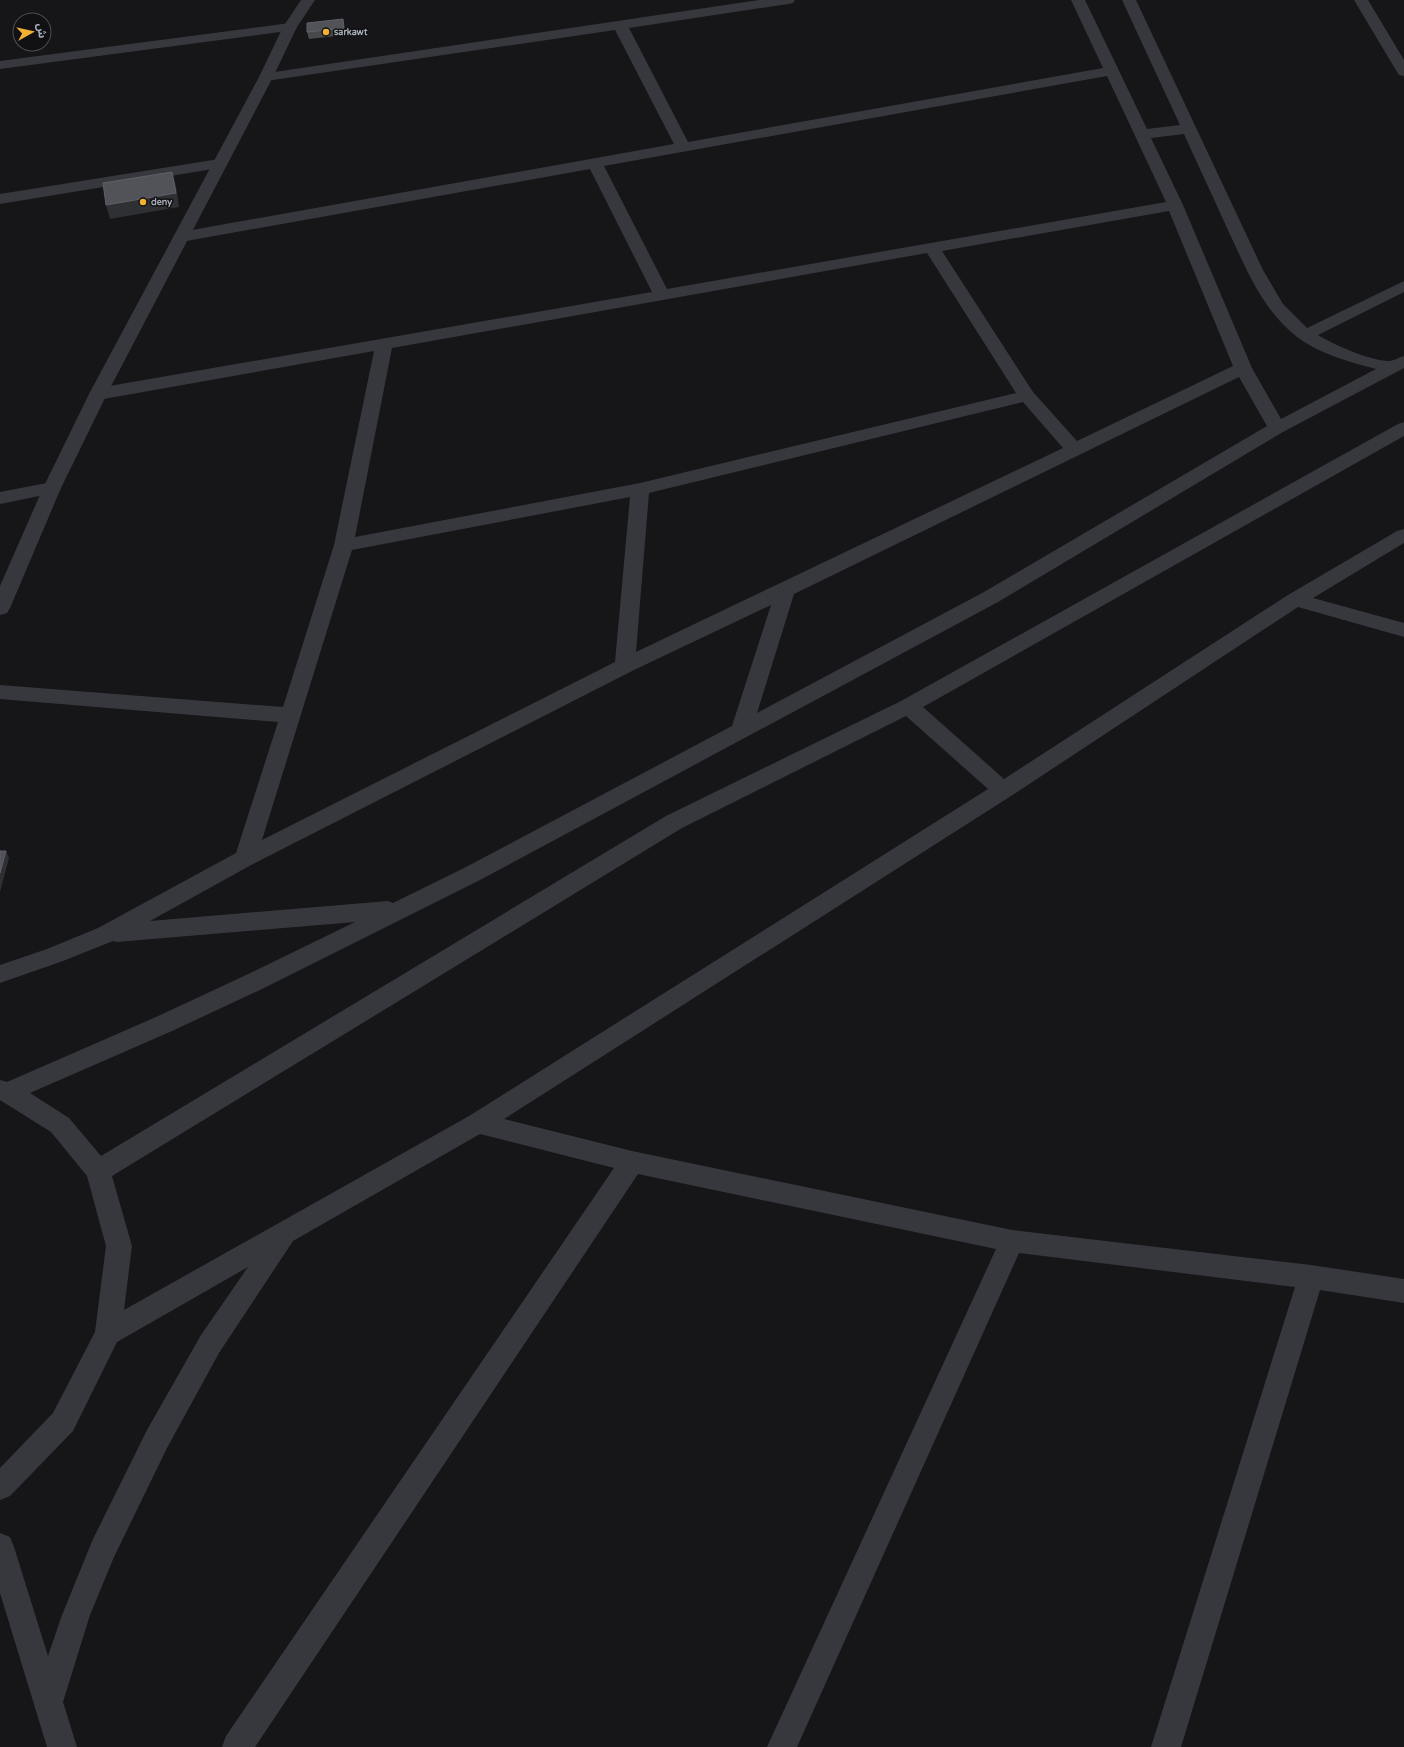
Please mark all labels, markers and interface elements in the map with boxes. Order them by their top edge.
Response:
north arrow [12,12,52,52]
text: ش [34,22,49,39]
marker: sarkawt [321,27,331,37]
place label: sarkawt [334,27,368,38]
marker: deny [138,197,148,207]
place label: deny [151,197,172,208]

